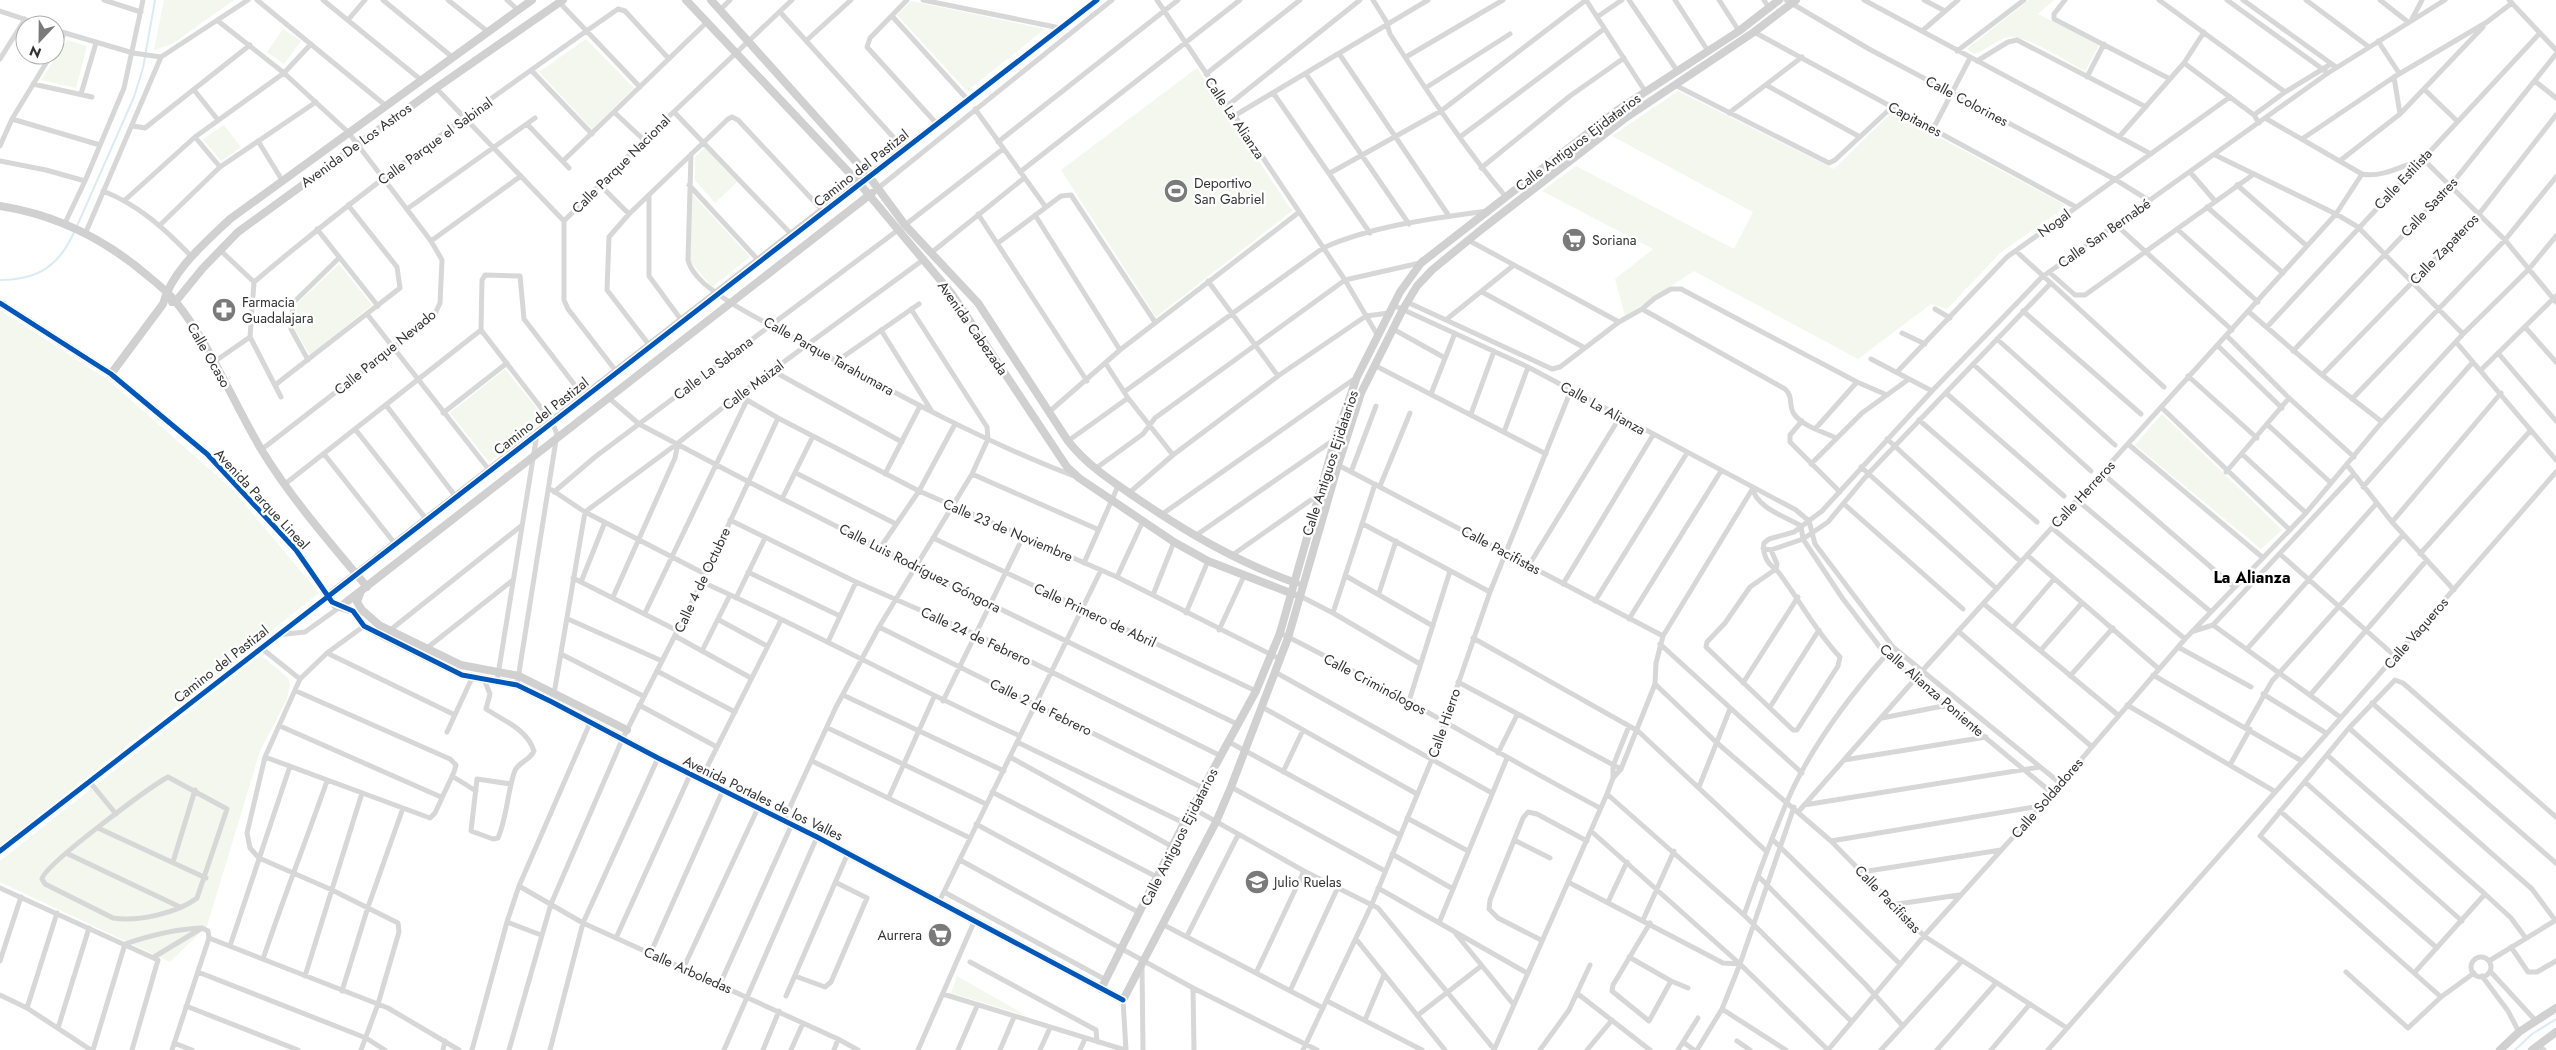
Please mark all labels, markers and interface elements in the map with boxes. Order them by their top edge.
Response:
north arrow [15,15,65,65]
text: N [26,41,44,63]
street label: Calle Colorines [1922,71,2012,131]
street label: Calle La Alianza [1200,73,1270,163]
street label: Calle Antiguos Ejidatarios [1511,88,1645,196]
street label: Calle Parque el Sabinal [374,93,496,189]
street label: Capitanes [1885,96,1946,142]
street label: Avenida De Los Astros [297,98,416,192]
street label: Calle Parque Nacional [567,110,675,218]
street label: Camino del Pastizal [809,124,913,212]
street label: Calle Estilista [2369,144,2437,214]
street label: Calle Sastres [2396,172,2462,241]
place label: Deportivo San Gabriel [1194,173,1264,209]
sports icon: Deportivo San Gabriel [1163,178,1189,204]
street label: Calle San Bernabé [2054,193,2154,273]
street label: Nogal [2033,204,2075,242]
street label: Calle Zapateros [2405,209,2483,289]
supermarket icon: Soriana [1561,227,1587,253]
place label: Soriana [1592,230,1637,250]
street label: Avenida Cabezada [933,277,1013,379]
place label: Farmacia Guadalajara [242,292,313,328]
pharmacy icon: Farmacia Guadalajara [211,297,237,323]
street label: Calle Parque Nevado [330,304,440,399]
street label: Calle Parque Tarahumara [760,312,898,400]
street label: Calle Ocaso [182,319,236,391]
street label: Calle La Sabana [669,332,757,404]
street label: Calle Maizal [718,355,788,415]
street label: Camino del Pastizal [489,372,593,460]
street label: Calle La Alianza [1557,376,1649,440]
street label: Calle Antiguos Ejidatarios [1297,387,1363,538]
street label: Avenida Parque Lineal [210,444,314,554]
street label: Calle Herreros [2046,456,2120,532]
street label: Calle 23 de Noviembre [940,494,1076,566]
street label: Calle Luis Rodríguez Góngora [836,518,1004,618]
street label: Calle Pacifistas [1458,521,1545,580]
street label: Calle 4 de Octubre [669,524,735,636]
district label: La Alianza [2213,566,2291,589]
street label: Calle Primero de Abril [1031,578,1159,652]
street label: Calle Vaqueros [2379,593,2453,673]
street label: Calle 24 de Febrero [918,602,1035,671]
street label: Camino del Pastizal [169,620,273,708]
street label: Calle Alianza Poniente [1875,639,1989,741]
street label: Calle Criminólogos [1320,648,1430,720]
street label: Calle 2 de Febrero [986,674,1096,741]
street label: Calle Hierro [1423,685,1465,760]
street label: Avenida Portales de los Valles [680,751,847,846]
street label: Calle Soldadores [2006,753,2088,842]
street label: Calle Antiguos Ejidatarios [1136,764,1223,909]
street label: Calle Pacifistas [1850,861,1926,938]
school or university icon: Julio Ruelas [1244,869,1270,895]
place label: Julio Ruelas [1272,872,1342,892]
supermarket icon: Aurrera [927,922,953,948]
place label: Aurrera [878,925,922,945]
street label: Calle Arboledas [641,942,736,999]

